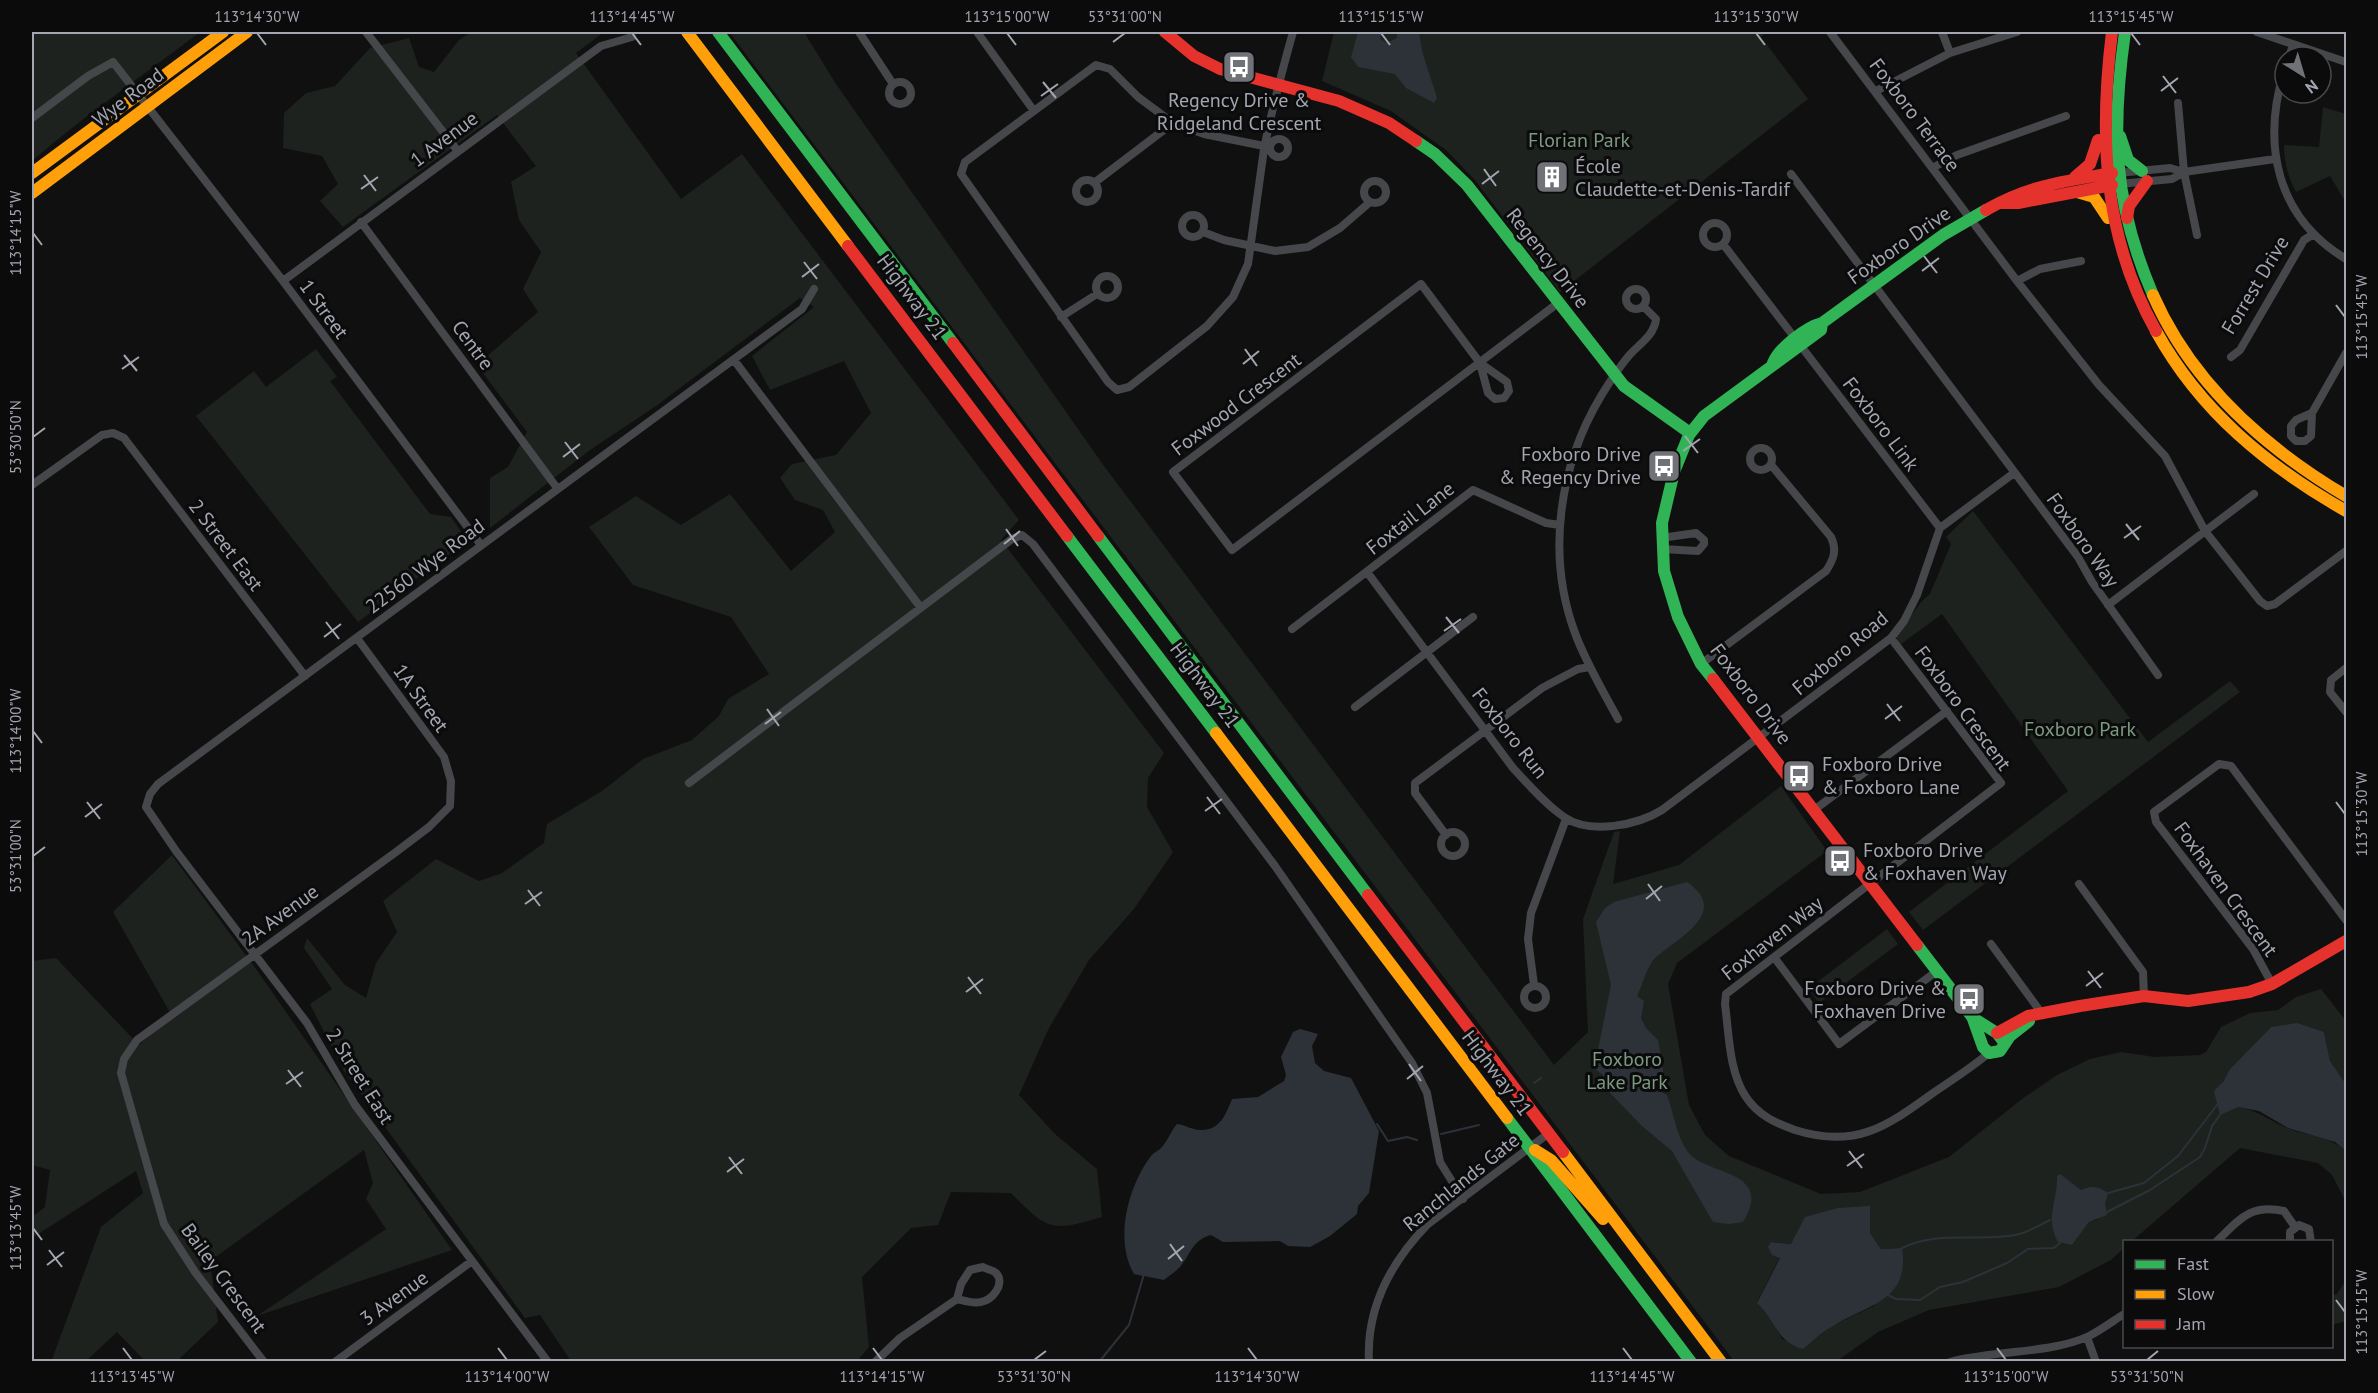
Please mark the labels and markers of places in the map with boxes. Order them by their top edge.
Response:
bus stop icon: Regency Drive & Ridgeland Crescent [1221,49,1257,85]
place label: Regency Drive & Ridgeland Crescent [1157,87,1322,136]
place label: École Claudette-et-Denis-Tardif [1575,153,1791,202]
building icon: École Claudette-et-Denis-Tardif [1534,159,1570,195]
place label: Foxboro Drive & Regency Drive [1499,441,1641,490]
bus stop icon: Foxboro Drive & Regency Drive [1646,448,1682,484]
place label: Foxboro Drive & Foxboro Lane [1822,751,1960,800]
bus stop icon: Foxboro Drive & Foxboro Lane [1781,758,1817,794]
place label: Foxboro Drive & Foxhaven Way [1863,837,2007,886]
bus stop icon: Foxboro Drive & Foxhaven Way [1822,843,1858,879]
place label: Foxboro Drive & Foxhaven Drive [1804,975,1946,1024]
bus stop icon: Foxboro Drive & Foxhaven Drive [1951,981,1987,1017]

